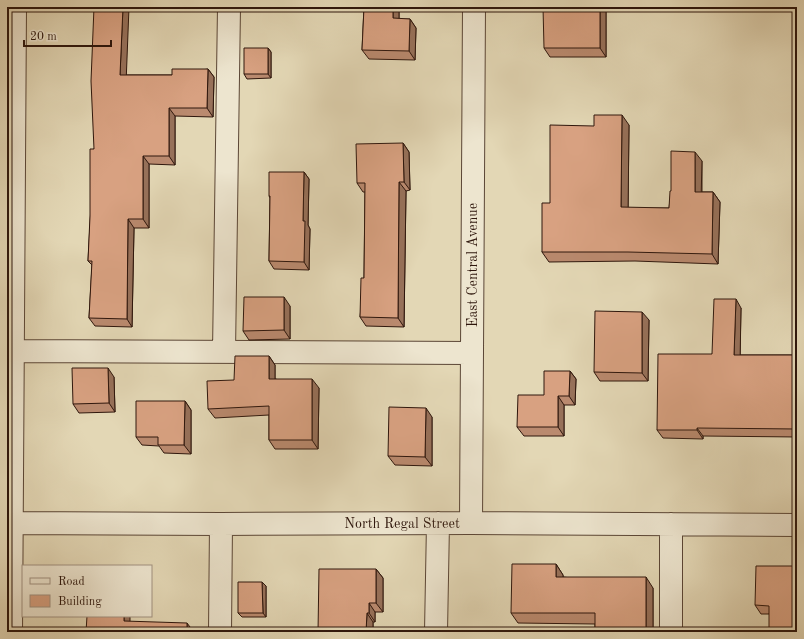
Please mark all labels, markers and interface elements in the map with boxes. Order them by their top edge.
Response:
scale bar [24,22,111,48]
text: 20 m [30,31,57,43]
street label: East Central Avenue [466,203,480,327]
street label: North Regal Street [344,517,460,531]
legend [22,565,152,617]
text: Road [58,576,85,588]
text: Building [58,596,102,608]

